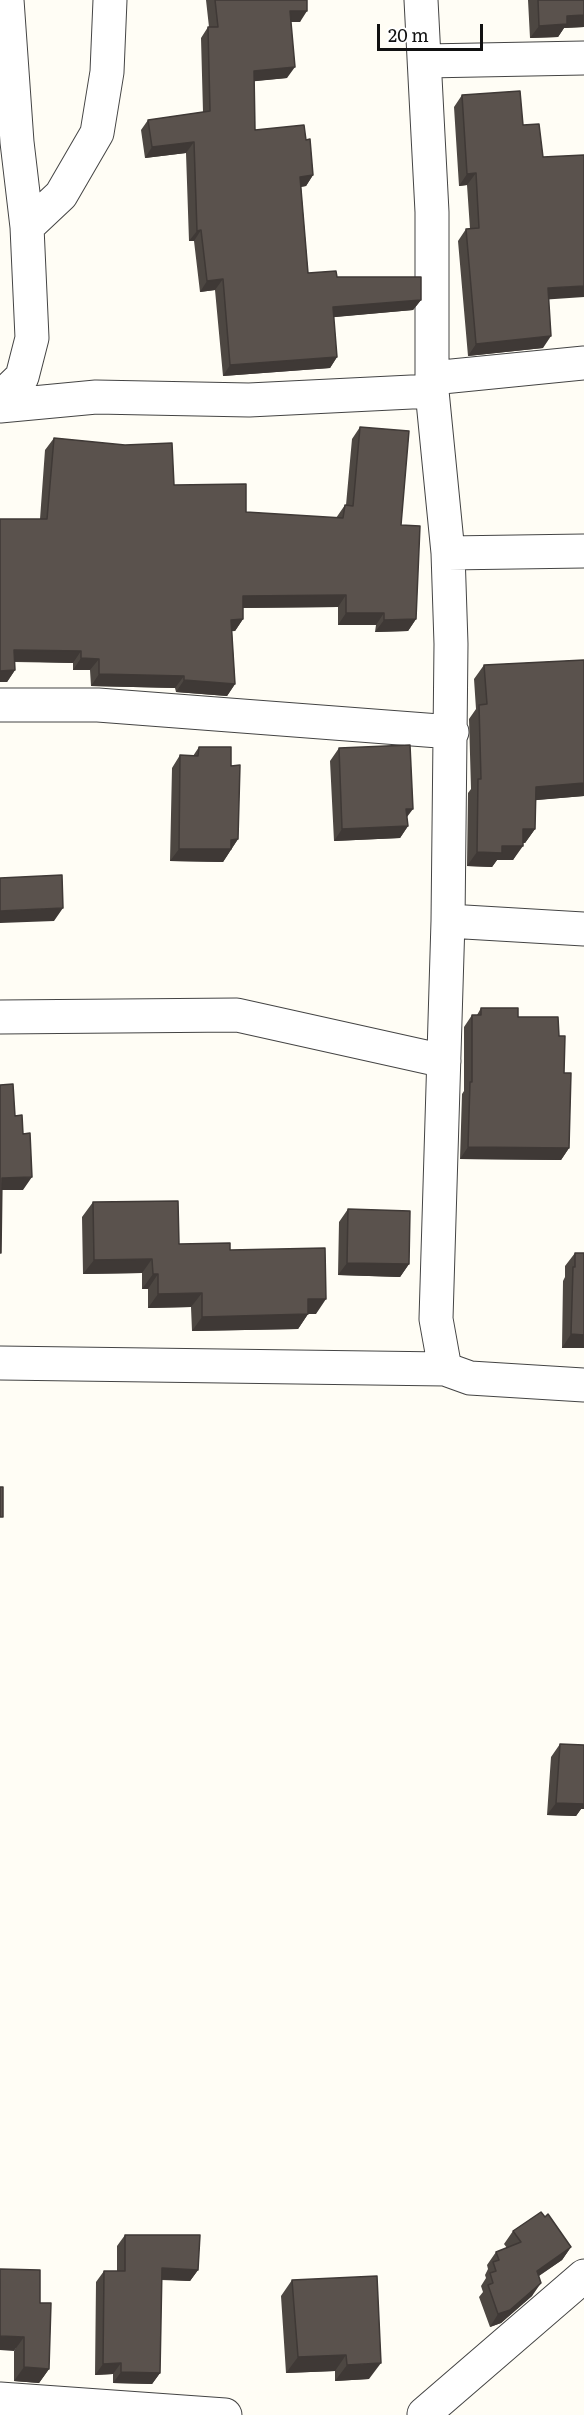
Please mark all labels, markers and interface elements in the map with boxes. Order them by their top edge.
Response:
scale bar [380,12,486,50]
text: 20 m [388,21,429,48]

